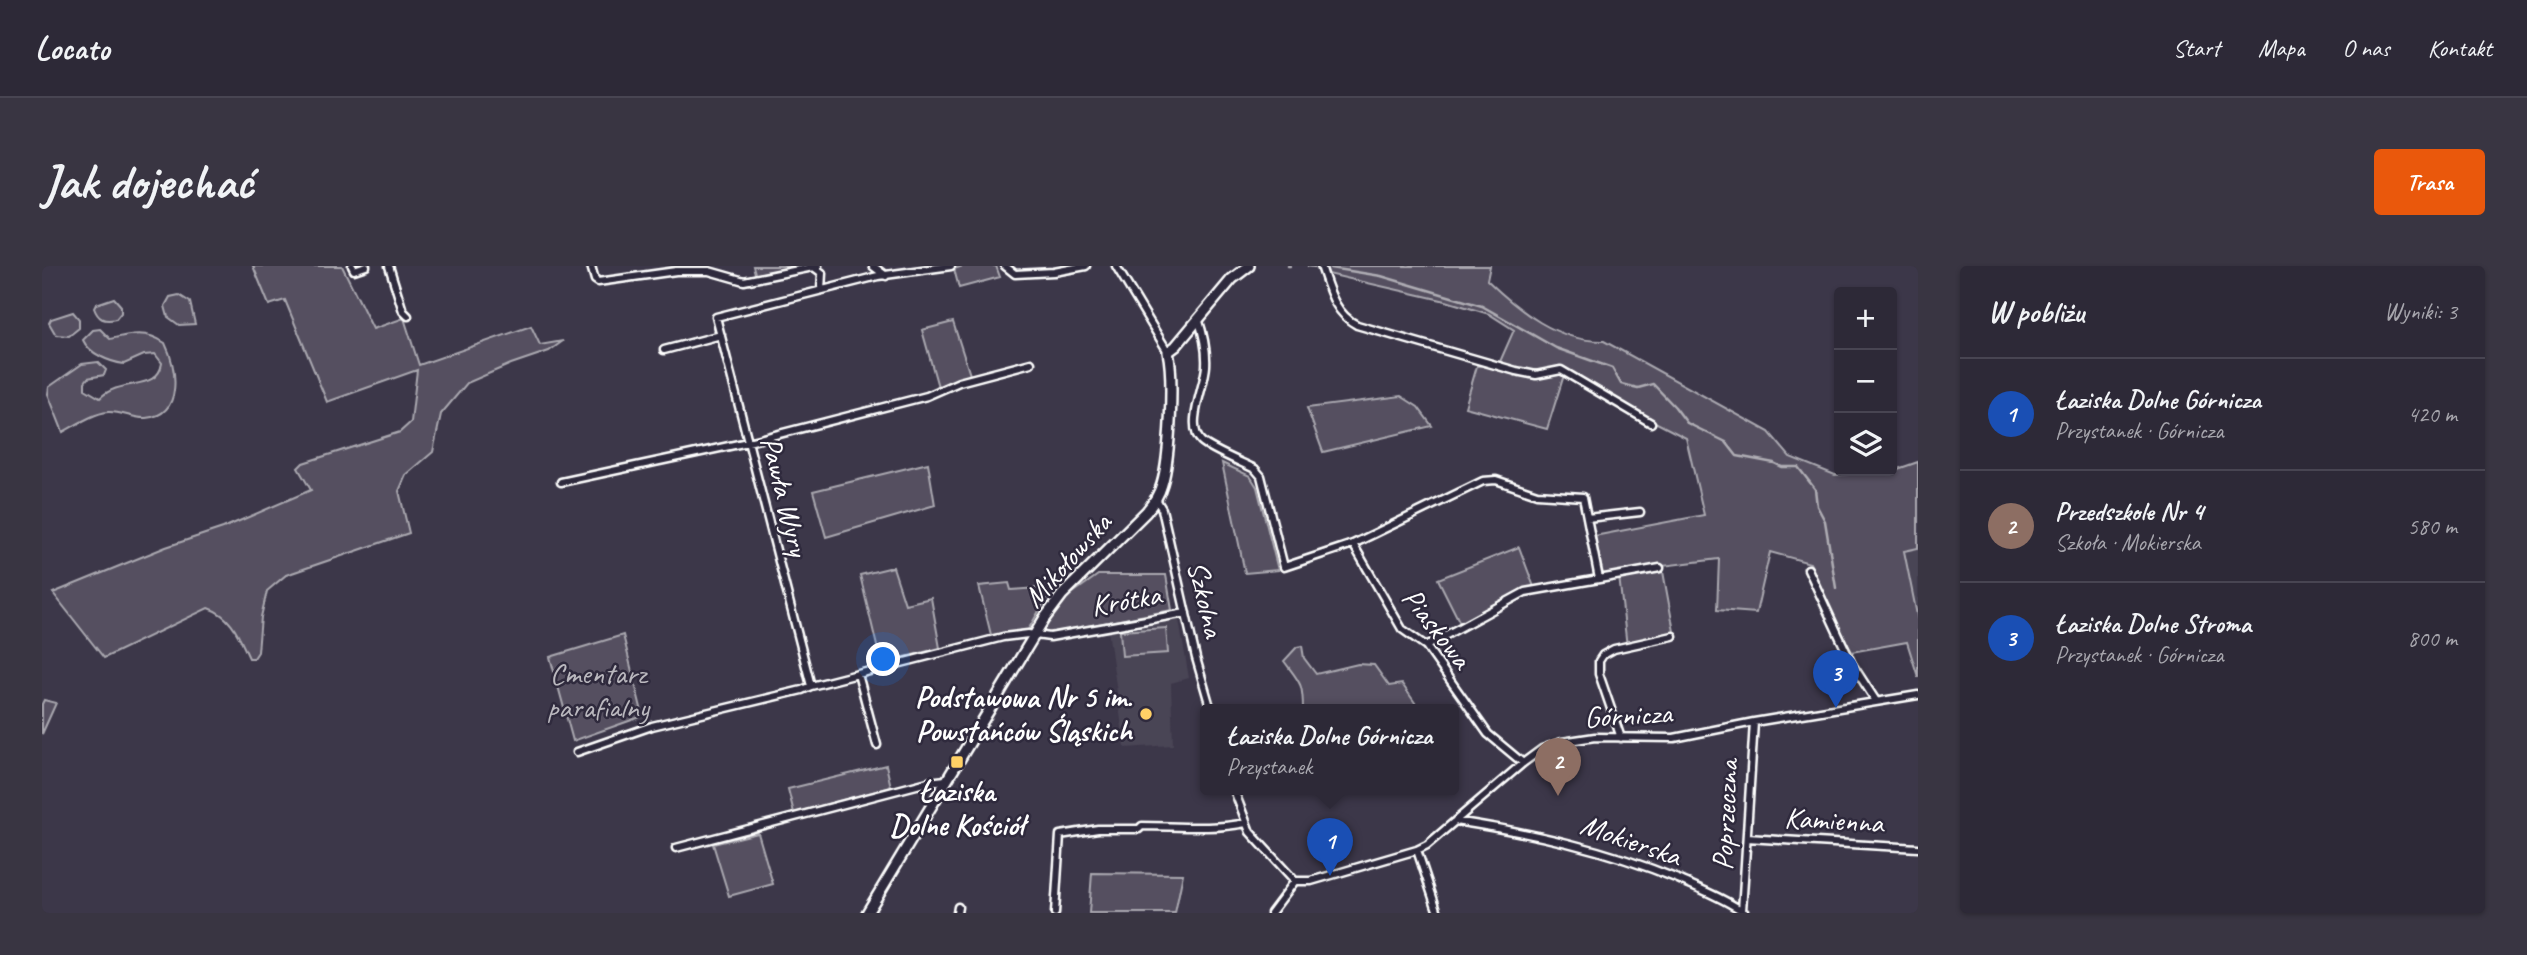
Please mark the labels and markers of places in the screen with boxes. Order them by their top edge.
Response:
pin: 3 [1813,650,1859,708]
place label: Podstawowa Nr 5 im. Powstańców Śląskich [915,678,1134,750]
marker: Podstawowa Nr 5 im. Powstańców Śląskich [1138,706,1154,722]
pin: 2 [1535,738,1581,796]
marker: Łaziska Dolne Kościół [949,754,965,770]
place label: Łaziska Dolne Kościół [890,772,1030,844]
pin: 1 [1307,818,1353,876]

